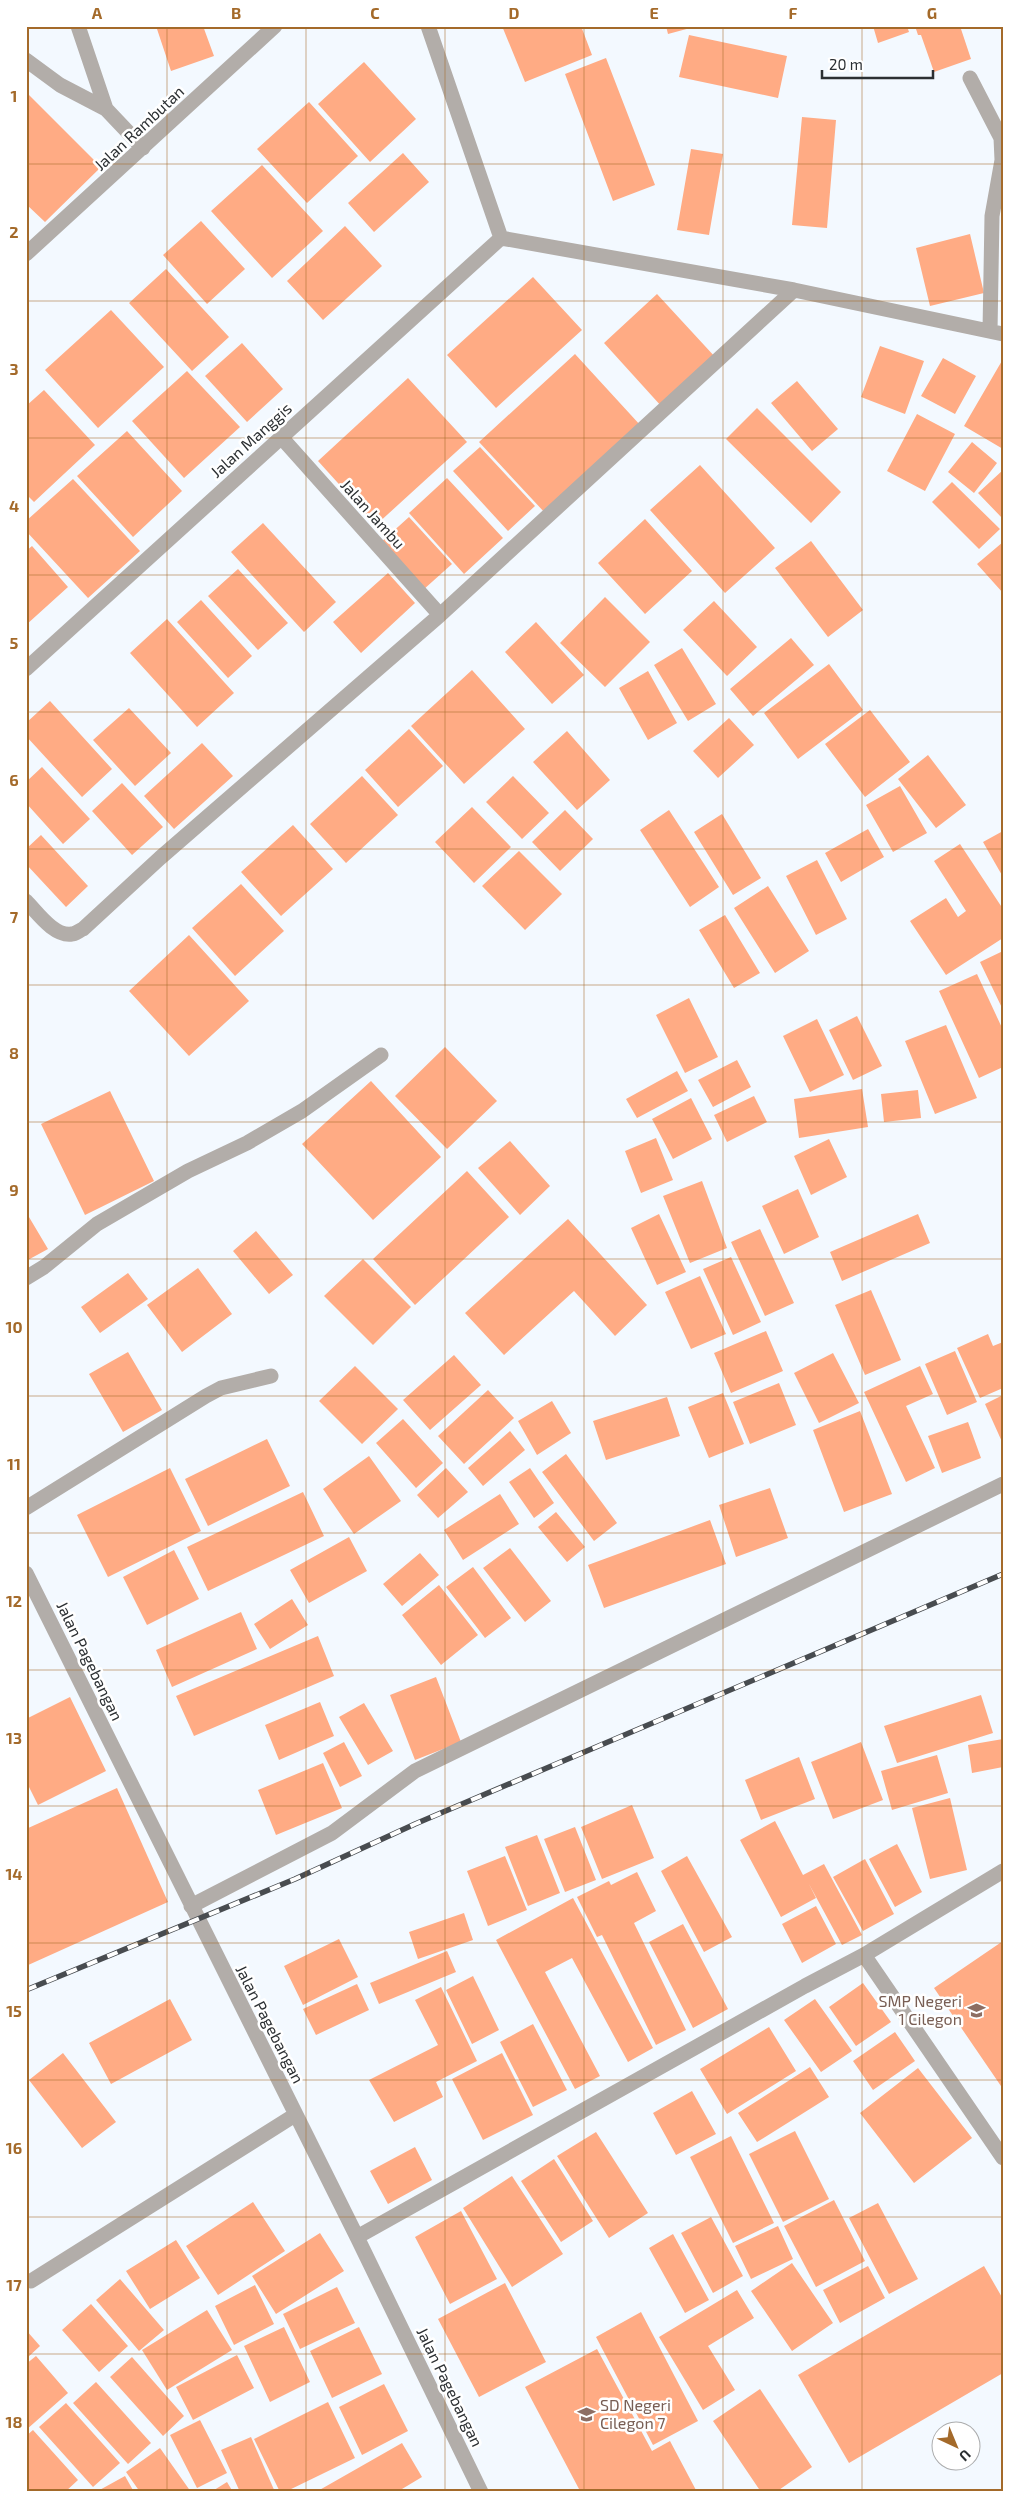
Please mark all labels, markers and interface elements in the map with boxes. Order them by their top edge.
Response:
text: A [92,3,103,22]
text: B [231,3,241,22]
text: C [370,3,380,22]
text: D [509,3,520,22]
text: E [649,3,659,22]
text: F [789,3,798,22]
text: G [927,3,937,22]
scale bar [822,48,933,80]
text: 20 m [829,55,863,73]
street label: Jalan Rambutan [90,81,187,174]
text: 1 [11,86,17,105]
text: 2 [9,222,19,241]
text: 3 [9,359,19,378]
street label: Jalan Manggis [206,398,295,481]
street label: Jalan Jambu [337,475,409,552]
text: 4 [9,496,19,515]
text: 5 [10,633,19,652]
text: 6 [9,770,19,789]
text: 7 [10,907,19,926]
text: 8 [9,1043,19,1062]
text: 9 [9,1180,19,1199]
text: 10 [5,1317,23,1336]
text: 11 [7,1454,21,1473]
text: 12 [6,1591,22,1610]
street label: Jalan Pagebangan [53,1598,128,1724]
text: 13 [6,1728,22,1747]
text: 14 [5,1864,23,1883]
street label: Jalan Pagebangan [232,1961,309,2086]
place label: SMP Negeri 1 Cilegon [879,1991,962,2028]
school or university icon: SMP Negeri 1 Cilegon [966,2000,986,2020]
text: 15 [6,2001,22,2020]
text: 16 [6,2138,22,2157]
text: 17 [6,2275,22,2294]
street label: Jalan Pagebangan [413,2324,488,2450]
place label: SD Negeri Cilegon 7 [600,2395,671,2432]
school or university icon: SD Negeri Cilegon 7 [576,2404,596,2424]
text: 18 [6,2412,22,2431]
north arrow [932,2420,982,2470]
text: U [956,2446,975,2465]

